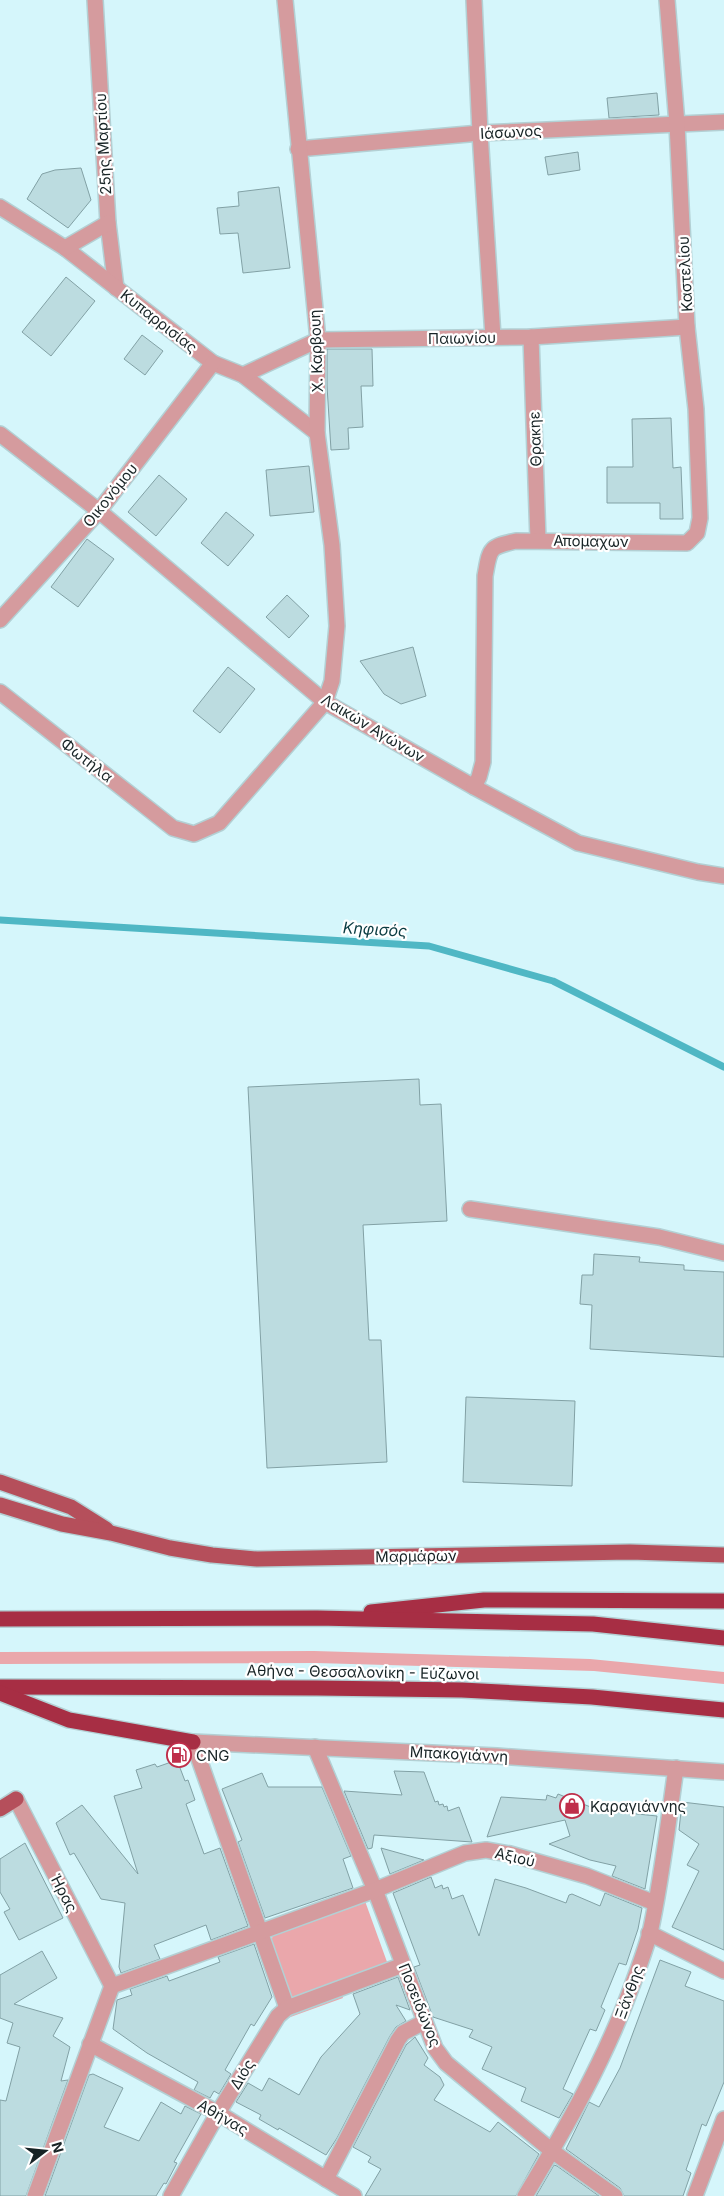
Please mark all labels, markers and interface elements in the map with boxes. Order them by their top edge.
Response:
street label: 25ης Μαρτίου [91,93,115,195]
street label: Ιάσωνος [480,121,542,143]
street label: Καστελίου [674,236,696,312]
street label: Κυπαρρισίας [117,285,201,357]
street label: Χ. Καρβουη [305,309,327,393]
street label: Παιωνίου [428,328,496,348]
street label: Θρακηε [525,411,545,467]
street label: Οικονόμου [79,459,141,531]
street label: Απομαχων [553,531,629,551]
street label: Λαικών Αγώνων [318,690,428,766]
street label: Φωτήλα [57,734,117,786]
water label: Κηφισός [342,917,408,941]
street label: Μαρμάρων [375,1546,457,1566]
street label: Αθήνα - Θεσσαλονίκη - Εύζωνοι [247,1660,479,1684]
fuel station icon: CNG [166,1742,192,1768]
street label: Μπακογιάννη [409,1742,509,1766]
place label: CNG [196,1746,229,1765]
shop icon: Καραγιάννης [559,1793,585,1819]
place label: Καραγιάννης [590,1797,686,1816]
street label: Αξιού [493,1843,537,1871]
street label: Ήρας [46,1870,82,1916]
street label: Ποσειδώνος [395,1960,445,2050]
street label: Ξάνθης [611,1963,647,2021]
street label: Διός [225,2055,259,2093]
street label: Αθήνας [194,2095,252,2139]
north arrow [20,2126,70,2176]
text: N [48,2140,68,2155]

